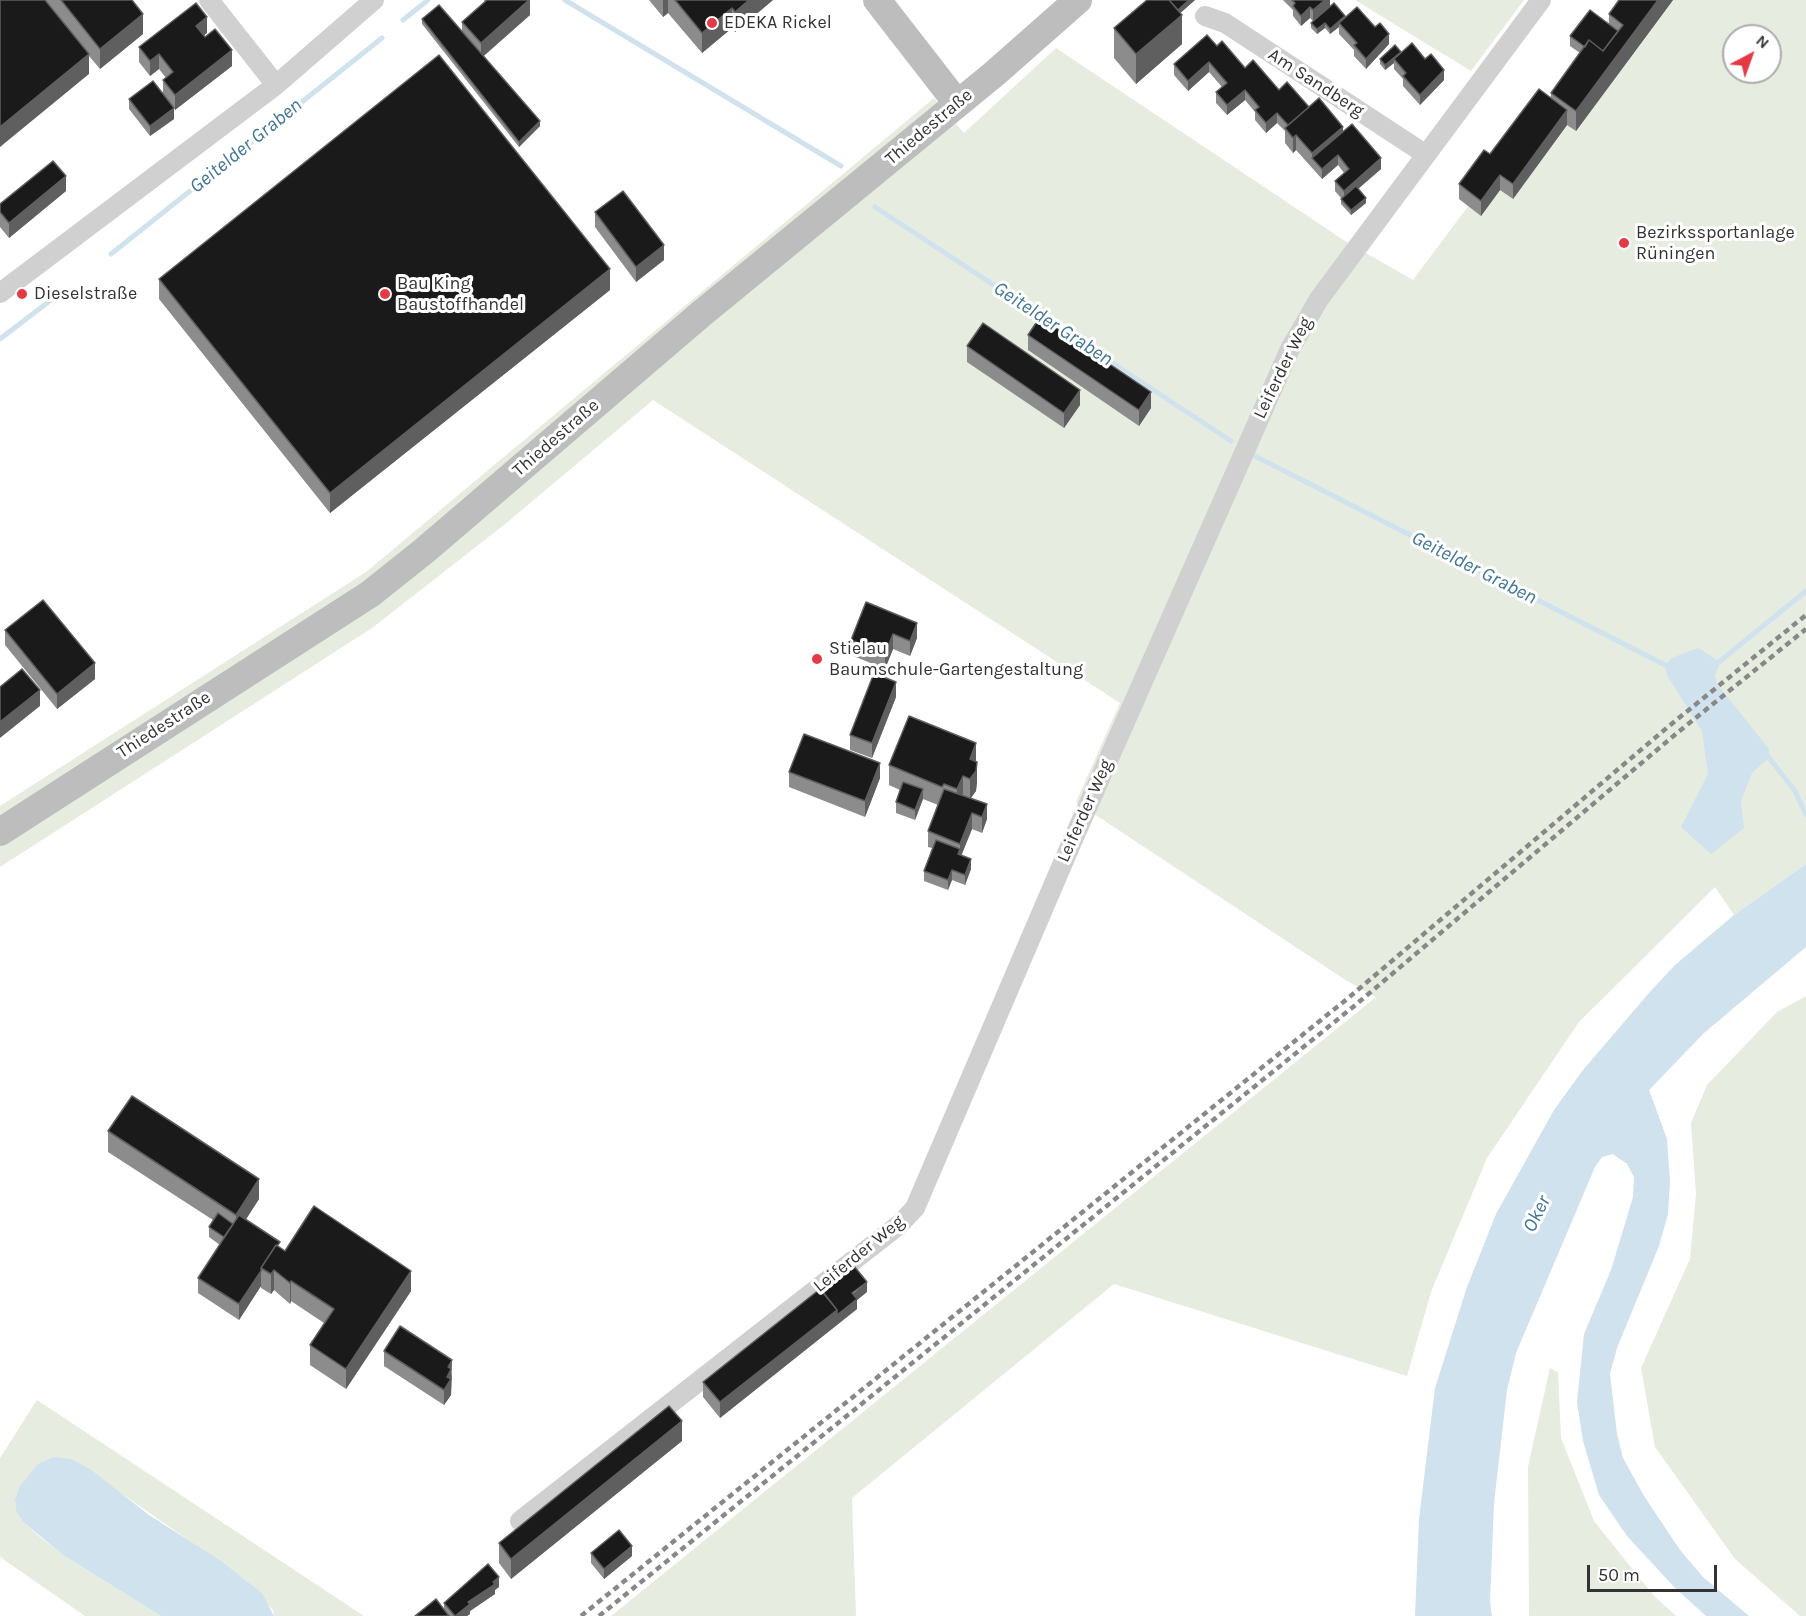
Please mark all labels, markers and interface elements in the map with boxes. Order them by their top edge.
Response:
place label: EDEKA Rickel [724,12,832,34]
marker: EDEKA Rickel [705,16,719,30]
north arrow [1722,24,1782,84]
text: N [1752,31,1773,52]
street label: Am Sandberg [1264,44,1368,122]
street label: Thiedestraße [881,84,977,170]
water label: Geitelder Graben [185,93,307,199]
place label: Bezirkssportanlage Rüningen [1636,222,1795,264]
marker: Bezirkssportanlage Rüningen [1617,236,1631,250]
place label: Bau King Baustoffhandel [397,273,524,316]
water label: Geitelder Graben [989,276,1117,372]
place label: Dieselstraße [34,283,137,305]
marker: Dieselstraße [15,287,29,301]
marker: Bau King Baustoffhandel [378,287,392,301]
street label: Leiferder Weg [1249,314,1317,422]
street label: Thiedestraße [508,395,604,481]
water label: Geitelder Graben [1407,526,1541,610]
place label: Stielau Baumschule-Gartengestaltung [829,638,1083,680]
marker: Stielau Baumschule-Gartengestaltung [810,652,824,666]
street label: Thiedestraße [113,687,215,763]
street label: Leiferder Weg [1053,756,1117,866]
water label: Oker [1518,1192,1556,1236]
street label: Leiferder Weg [809,1211,909,1297]
scale bar [1590,1553,1720,1591]
text: 50 m [1598,1564,1640,1586]

